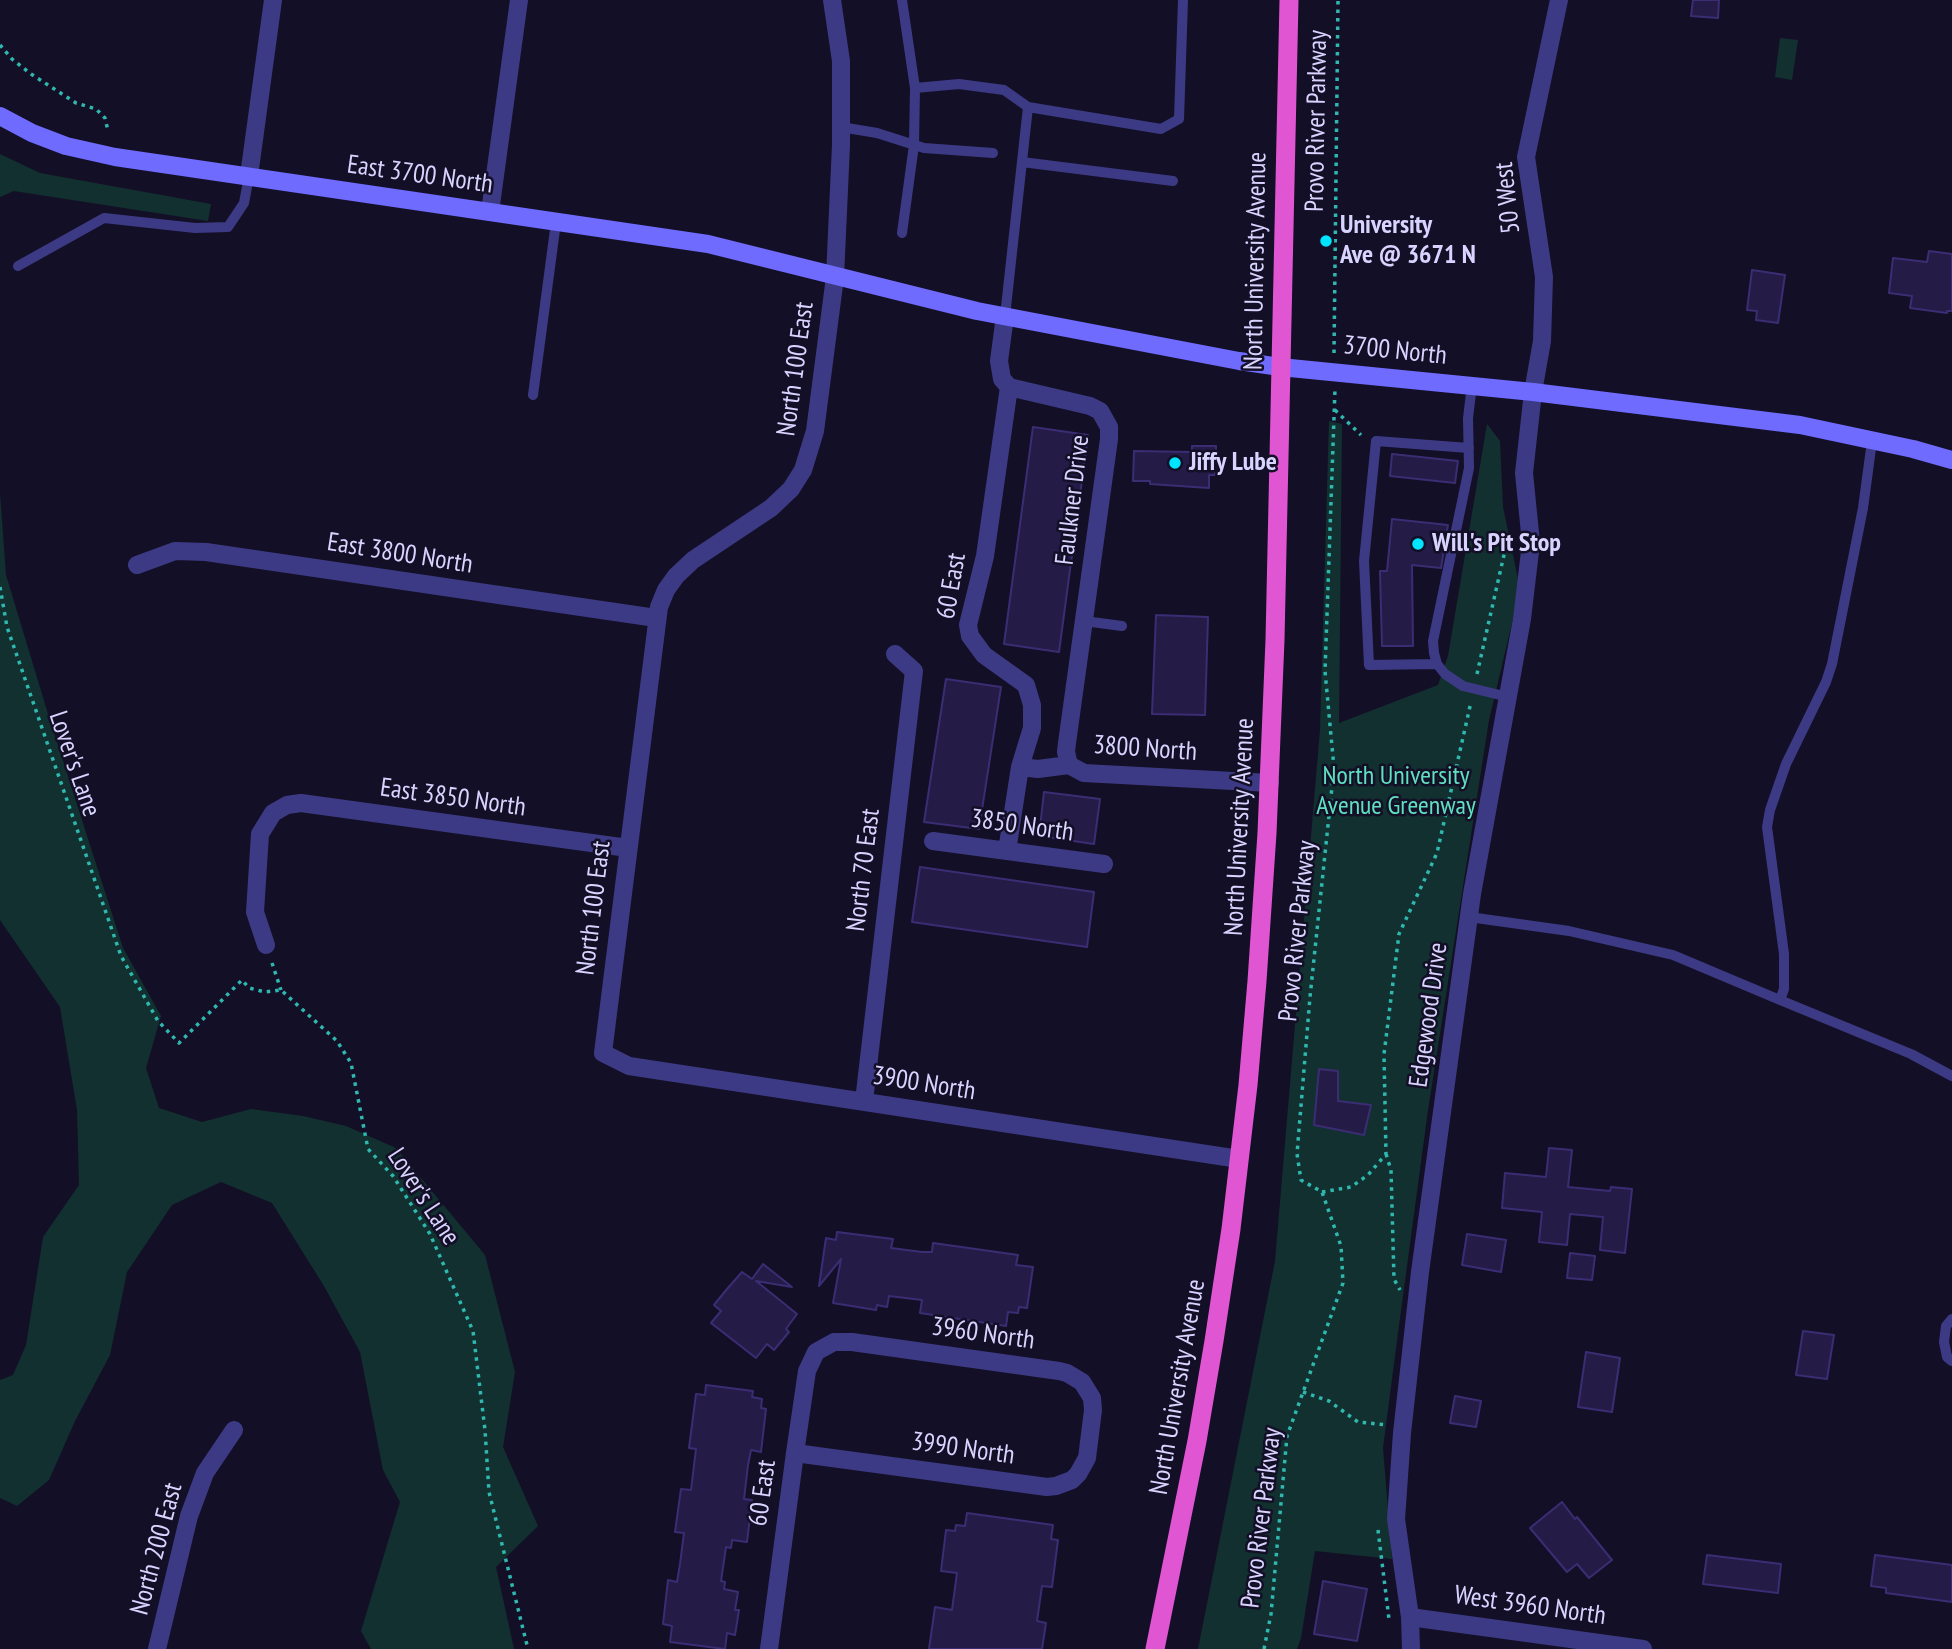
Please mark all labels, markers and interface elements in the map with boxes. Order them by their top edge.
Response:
street label: Provo River Parkway [1300,30,1334,212]
street label: East 3700 North [345,149,495,201]
street label: North University Avenue [1238,152,1274,370]
street label: 50 West [1489,161,1527,235]
place label: University Ave @ 3671 N [1340,210,1476,272]
marker: University Ave @ 3671 N [1318,233,1334,249]
street label: North 100 East [771,300,821,438]
street label: 3700 North [1342,330,1448,372]
street label: Faulkner Drive [1050,433,1096,567]
place label: Jiffy Lube [1189,447,1277,479]
marker: Jiffy Lube [1167,455,1183,471]
street label: East 3800 North [325,527,475,581]
place label: Will's Pit Stop [1432,528,1561,560]
marker: Will's Pit Stop [1410,536,1426,552]
street label: 60 East [931,551,973,621]
street label: Lover's Lane [41,707,107,821]
street label: North University Avenue [1219,717,1261,937]
street label: 3800 North [1092,730,1198,768]
park label: North University Avenue Greenway [1316,761,1476,822]
street label: East 3850 North [378,772,528,824]
street label: 3850 North [968,803,1076,849]
street label: North 70 East [841,807,887,933]
street label: North 100 East [570,839,618,977]
street label: Provo River Parkway [1273,839,1323,1023]
street label: Edgewood Drive [1403,941,1455,1089]
street label: 3900 North [870,1060,978,1108]
street label: Lover's Lane [380,1143,466,1251]
street label: North University Avenue [1144,1277,1212,1497]
street label: 3960 North [929,1311,1037,1357]
street label: 3990 North [909,1426,1017,1472]
street label: Provo River Parkway [1235,1426,1289,1610]
street label: 60 East [743,1458,783,1528]
street label: North 200 East [124,1480,190,1618]
street label: West 3960 North [1452,1580,1608,1632]

